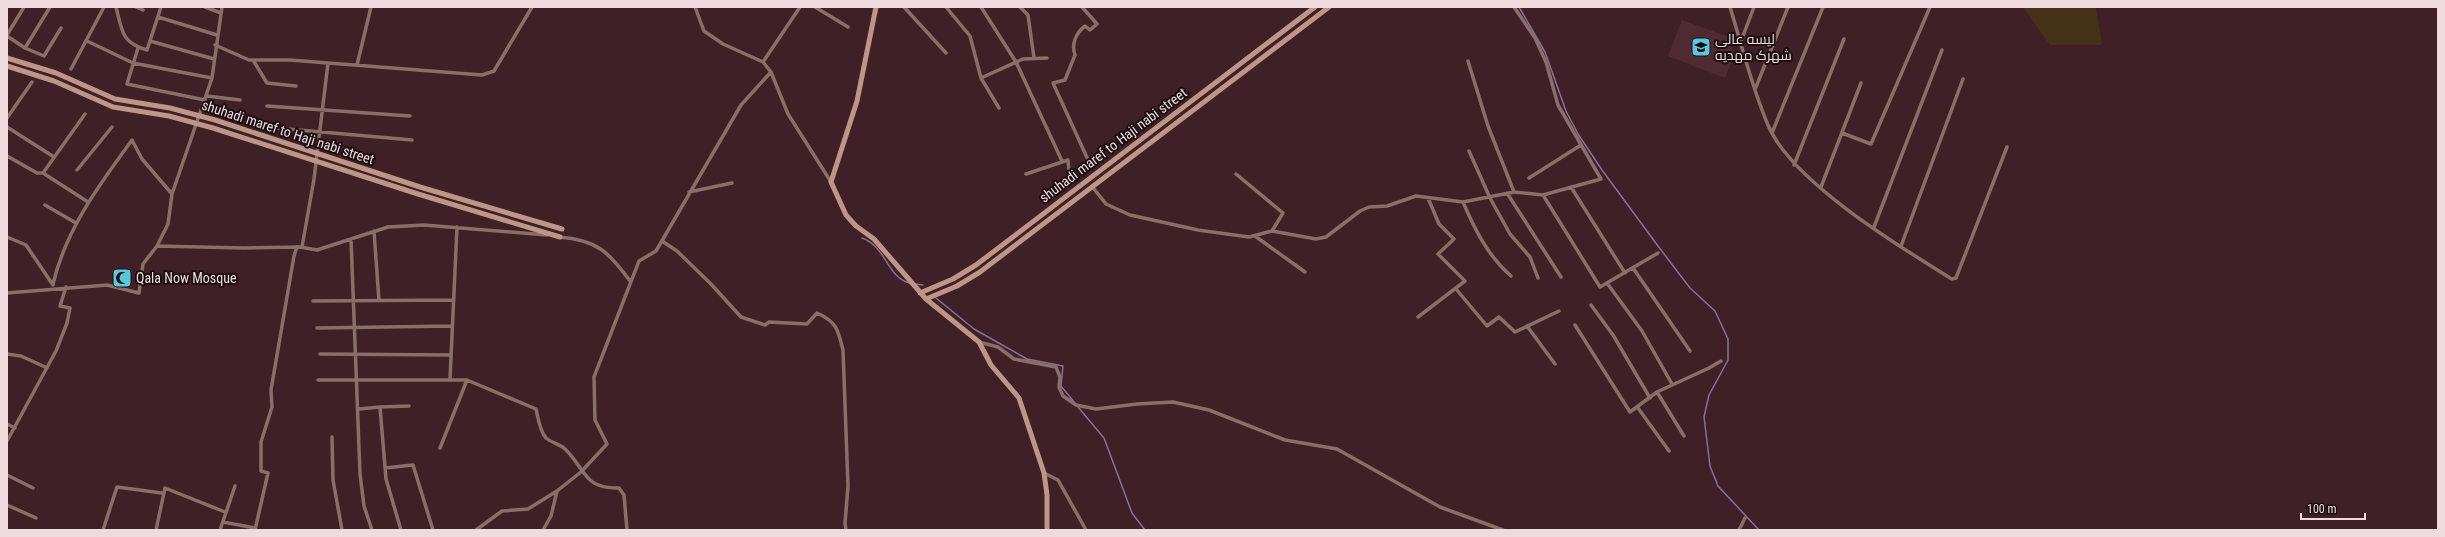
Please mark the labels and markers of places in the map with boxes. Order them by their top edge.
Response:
place label: لیسه عالی شهرک مهدیه [1715,31,1792,63]
school or university icon: لیسه عالی شهرک مهدیه [1690,36,1712,58]
mosque icon: Qala Now Mosque [111,267,133,289]
place label: Qala Now Mosque [136,270,237,286]

